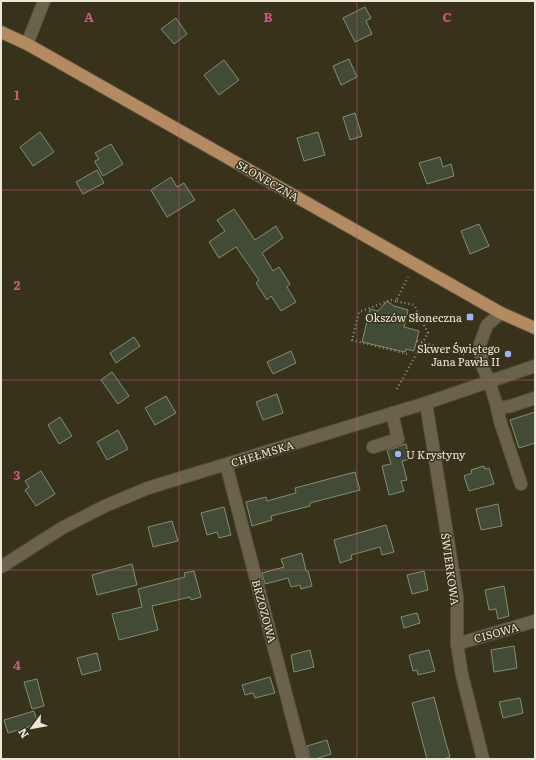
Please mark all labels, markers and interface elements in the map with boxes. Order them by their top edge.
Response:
text: A [84,7,94,26]
text: B [264,7,273,26]
text: C [442,7,452,26]
text: 1 [14,85,20,104]
street label: SŁONECZNA [234,156,302,204]
text: 2 [14,275,21,294]
place label: Okszów Słoneczna [365,309,462,325]
marker: Okszów Słoneczna [465,312,475,322]
place label: Skwer Świętego Jana Pawła II [417,340,500,369]
marker: Skwer Świętego Jana Pawła II [503,349,513,359]
street label: CHEŁMSKA [229,436,295,470]
place label: U Krystyny [406,446,466,462]
marker: U Krystyny [393,449,403,459]
text: 3 [13,465,21,484]
street label: ŚWIERKOWA [438,532,464,606]
street label: BRZOZOWA [249,578,281,644]
street label: CISOWA [472,618,520,646]
text: 4 [13,655,21,674]
north arrow [12,708,52,748]
text: N [13,726,32,742]

